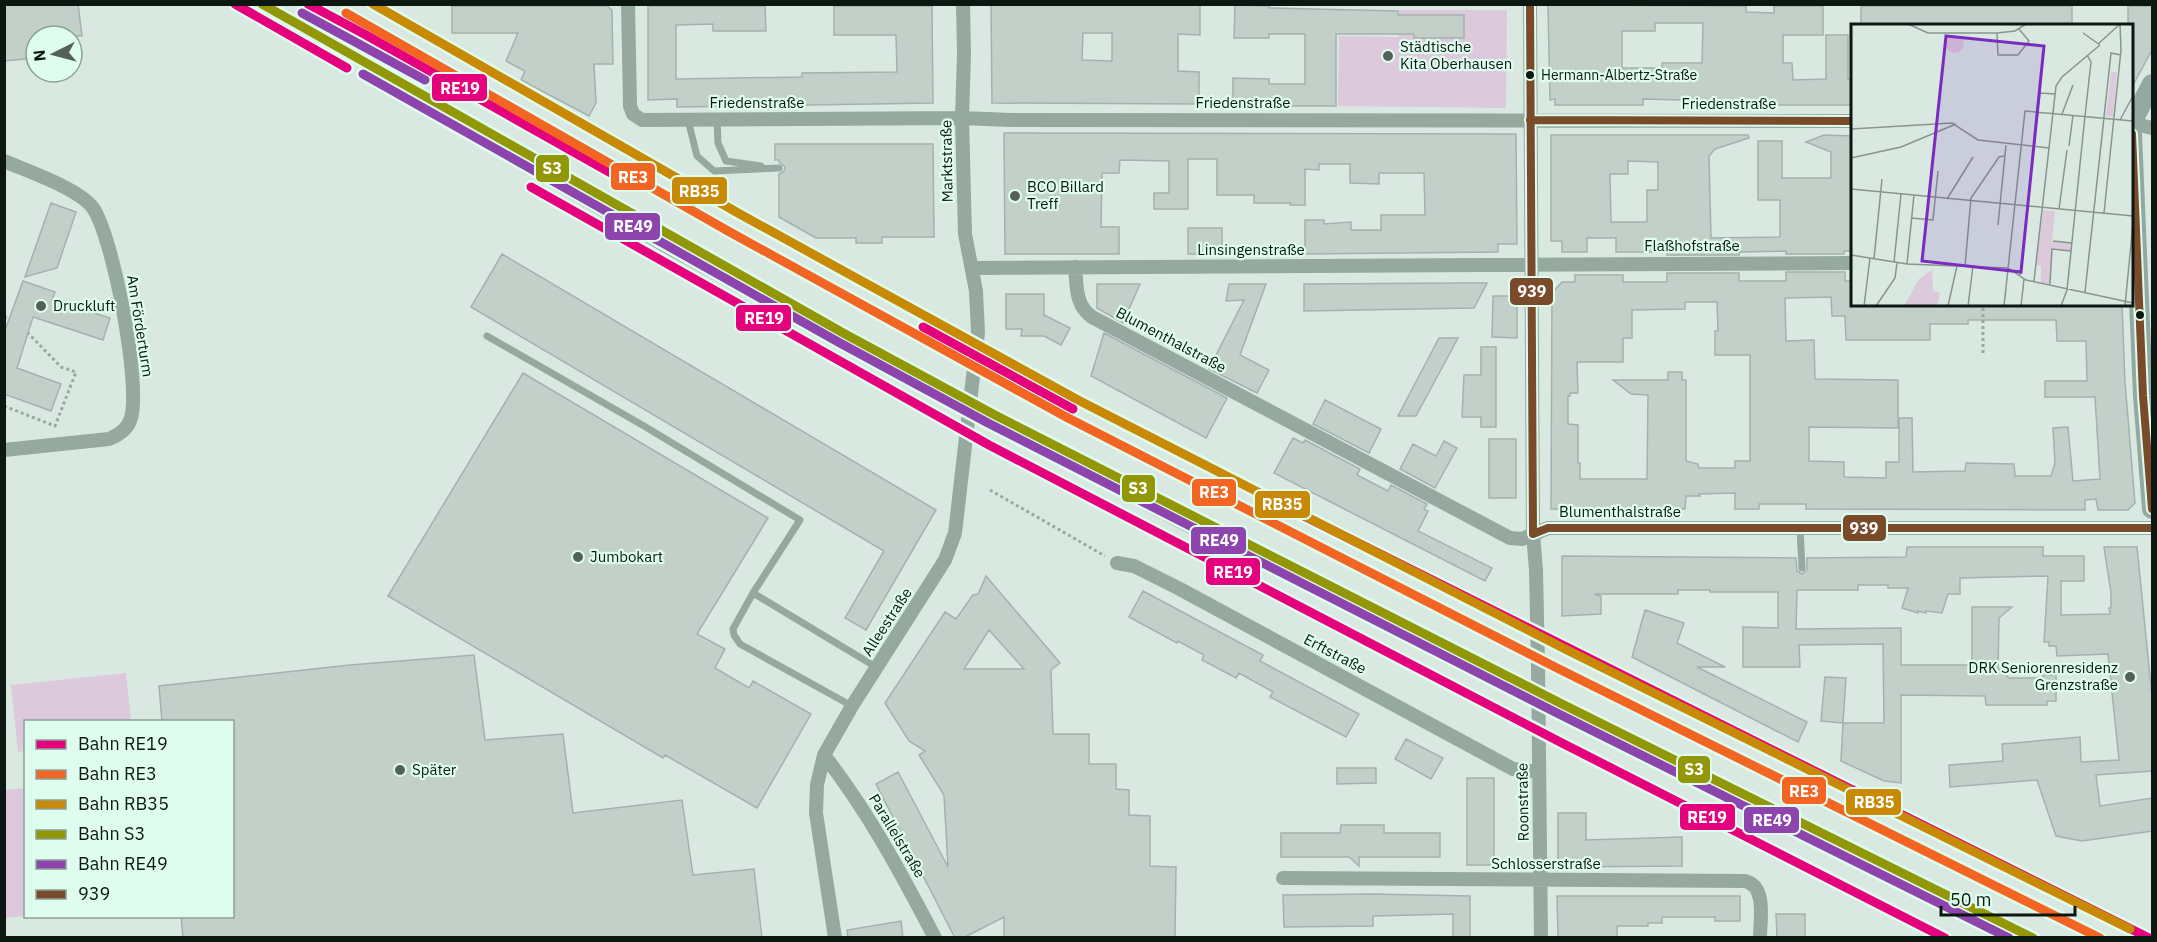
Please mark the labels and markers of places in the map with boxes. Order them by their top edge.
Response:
place label: Städtische Kita Oberhausen [1400,37,1512,73]
marker: Städtische Kita Oberhausen [1381,49,1395,63]
place label: Hermann-Albertz-Straße [1541,66,1697,84]
marker: Hermann-Albertz-Straße [1524,69,1536,81]
place label: BCO Billard Treff [1027,177,1104,213]
marker: BCO Billard Treff [1008,189,1022,203]
place label: Druckluft [53,296,115,315]
marker: Druckluft [34,299,48,313]
unlabelled marker [2134,309,2146,321]
place label: Jumbokart [590,547,663,566]
marker: Jumbokart [571,550,585,564]
place label: DRK Seniorenresidenz Grenzstraße [1968,658,2118,694]
marker: DRK Seniorenresidenz Grenzstraße [2123,670,2137,684]
place label: Später [412,760,457,779]
marker: Später [393,763,407,777]

